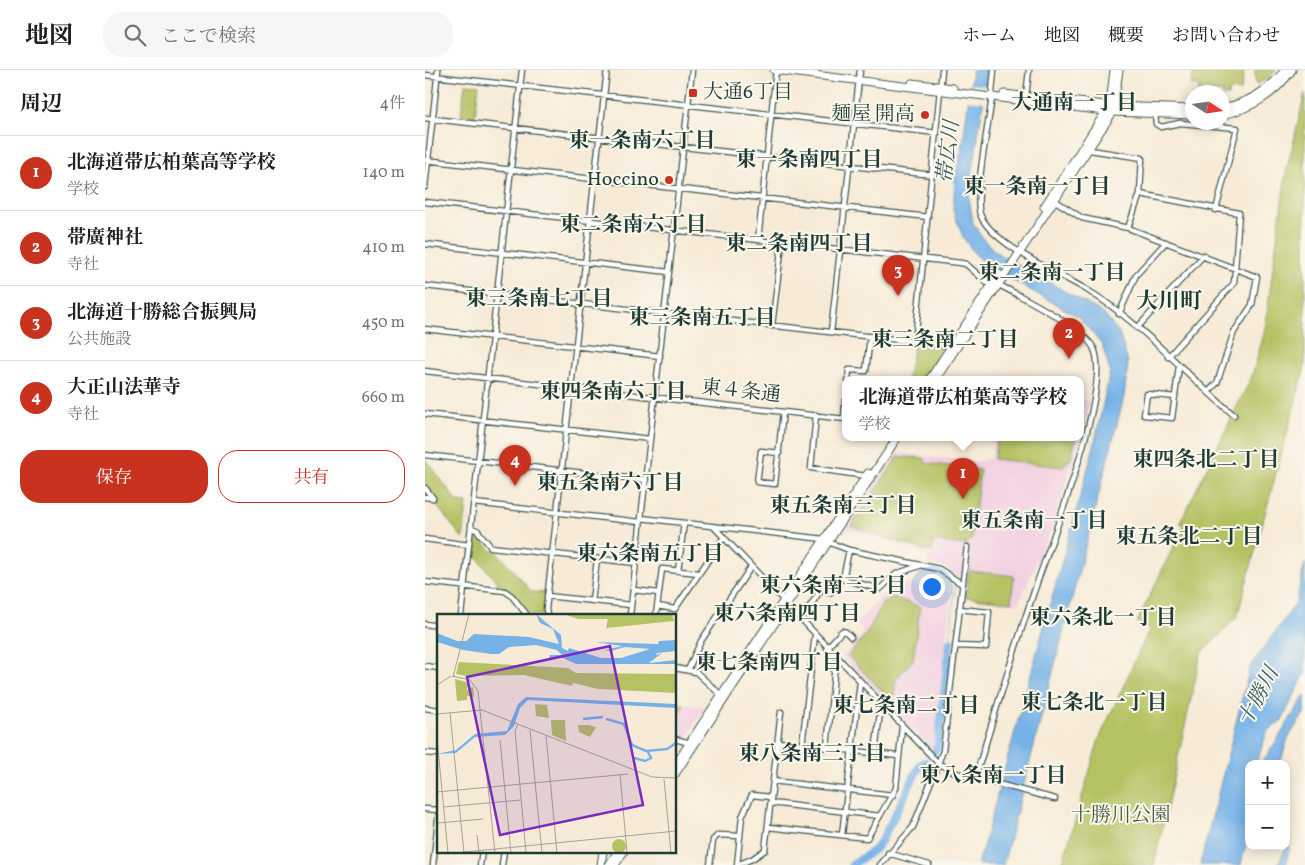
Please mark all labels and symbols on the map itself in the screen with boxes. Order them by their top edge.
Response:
place label: 大通6丁目 [703,79,793,107]
north arrow [1185,85,1230,130]
marker: 大通6丁目 [687,87,699,99]
district label: 大通南一丁目 [1011,89,1137,118]
place label: 麺屋 開高 [831,101,915,129]
marker: 麺屋 開高 [919,109,931,121]
water label: 帯広川 [931,117,967,185]
district label: 東一条南六丁目 [569,127,716,156]
district label: 東一条南四丁目 [736,146,883,175]
place label: Hoccino [587,166,659,194]
district label: 東一条南一丁目 [964,173,1111,202]
marker: Hoccino [663,174,675,186]
district label: 東二条南六丁目 [560,211,707,240]
district label: 東二条南四丁目 [726,230,873,259]
pin: 3 [882,255,914,296]
district label: 東二条南一丁目 [979,259,1126,288]
district label: 東三条南七丁目 [466,285,613,314]
district label: 大川町 [1136,287,1202,318]
district label: 東三条南五丁目 [629,304,776,333]
pin: 2 [1053,318,1085,359]
district label: 東三条南二丁目 [872,326,1019,355]
street label: 東４条通 [700,374,782,410]
district label: 東四条南六丁目 [540,378,687,407]
pin: 4 [499,445,531,486]
district label: 東四条北二丁目 [1133,446,1280,475]
pin: 1 [947,458,979,499]
district label: 東五条南六丁目 [537,469,684,498]
district label: 東五条南三丁目 [770,492,917,521]
district label: 東五条南一丁目 [961,507,1108,536]
district label: 東五条北二丁目 [1116,523,1263,552]
district label: 東六条南五丁目 [577,540,724,569]
district label: 東六条南三丁目 [760,572,907,601]
your location [919,574,945,600]
district label: 東六条南四丁目 [714,600,861,629]
district label: 東六条北一丁目 [1030,604,1177,633]
inset map [437,614,676,852]
district label: 東七条南四丁目 [696,649,843,678]
water label: 十勝川 [1231,661,1288,732]
district label: 東七条北一丁目 [1021,689,1168,718]
district label: 東七条南二丁目 [833,692,980,721]
district label: 東八条南三丁目 [739,740,886,769]
district label: 東八条南一丁目 [920,762,1067,791]
park label: 十勝川公園 [1071,802,1171,830]

